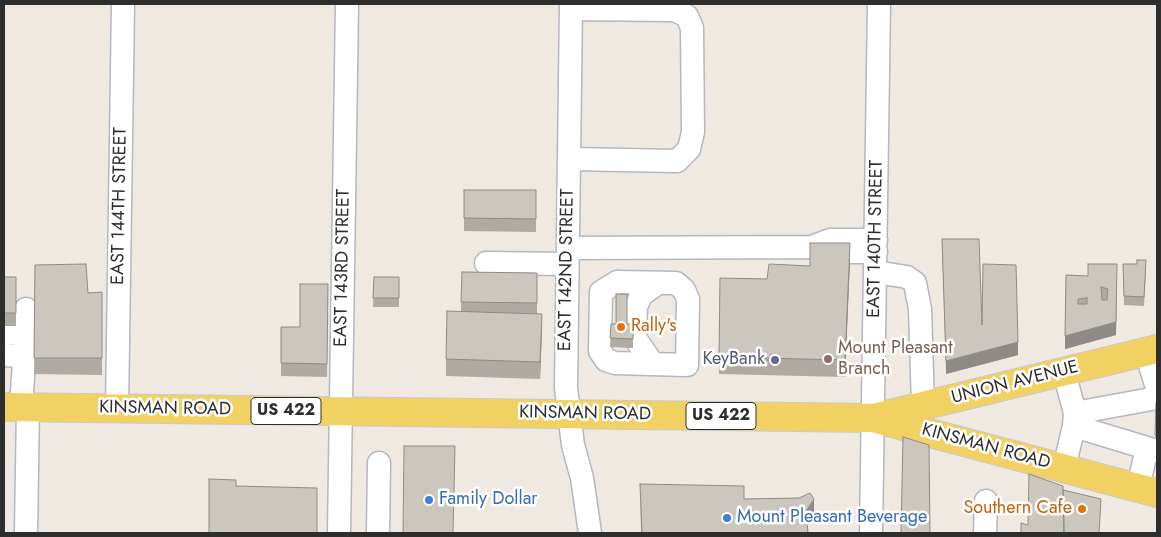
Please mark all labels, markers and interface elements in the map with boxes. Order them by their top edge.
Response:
street label: EAST 144TH STREET [108,127,132,285]
street label: EAST 140TH STREET [864,160,888,318]
street label: EAST 143RD STREET [331,189,355,347]
street label: EAST 142ND STREET [555,189,579,351]
place label: Rally's [631,316,677,338]
marker: Rally's [615,321,627,333]
place label: Mount Pleasant Branch [838,338,953,380]
place label: KeyBank [702,349,765,371]
marker: Mount Pleasant Branch [822,353,834,365]
marker: KeyBank [769,354,781,366]
street label: UNION AVENUE [949,357,1081,409]
street label: KINSMAN ROAD [99,397,231,421]
road number: US 422 [251,398,321,424]
street label: KINSMAN ROAD [519,402,651,426]
road number: US 422 [686,402,756,430]
street label: KINSMAN ROAD [919,419,1053,475]
place label: Family Dollar [439,489,537,511]
marker: Family Dollar [423,494,435,506]
place label: Southern Cafe [963,498,1072,520]
marker: Southern Cafe [1076,503,1088,515]
place label: Mount Pleasant Beverage [737,507,927,529]
marker: Mount Pleasant Beverage [721,512,733,524]

